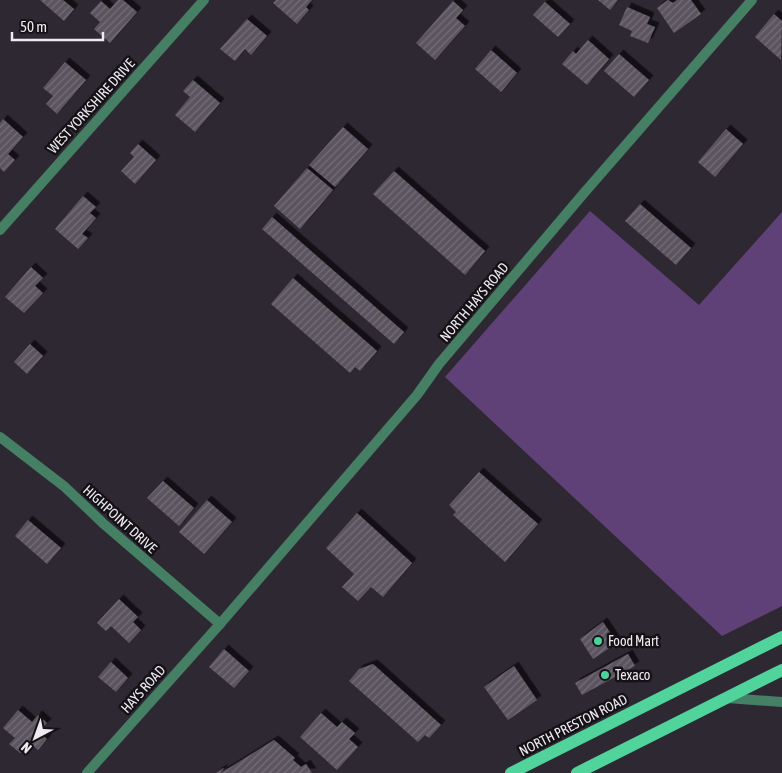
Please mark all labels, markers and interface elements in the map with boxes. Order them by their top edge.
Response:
scale bar [12,10,104,42]
text: 50 m [20,18,47,35]
street label: WEST YORKSHIRE DRIVE [44,55,138,157]
street label: NORTH HAYS ROAD [436,259,512,345]
street label: HIGHPOINT DRIVE [80,482,160,556]
place label: Food Mart [608,633,659,649]
marker: Food Mart [592,635,604,647]
street label: HAYS ROAD [118,662,168,716]
place label: Texaco [615,667,650,683]
marker: Texaco [599,669,611,681]
street label: NORTH PRESTON ROAD [516,691,630,759]
north arrow [10,713,60,763]
text: N [18,739,35,757]

